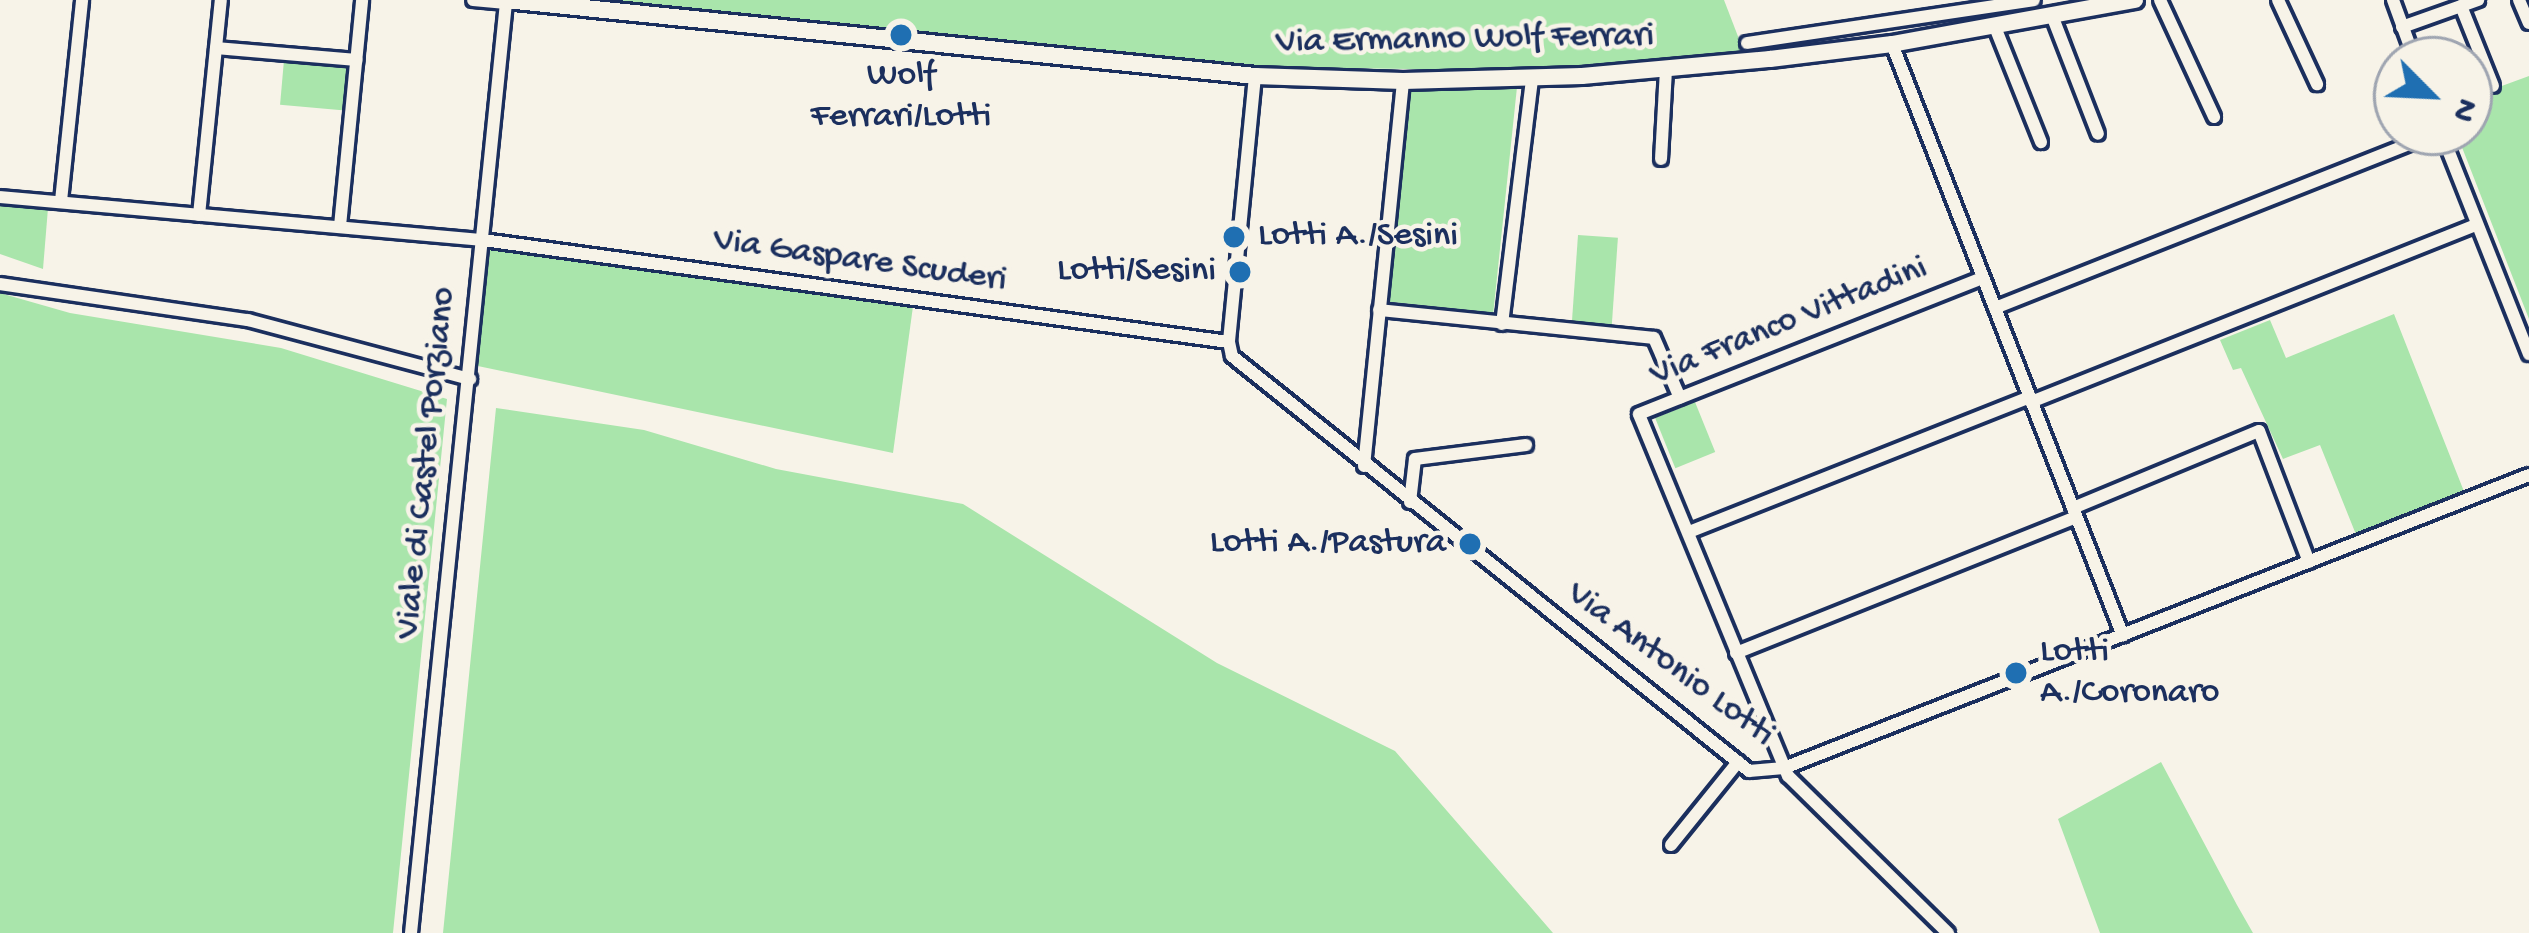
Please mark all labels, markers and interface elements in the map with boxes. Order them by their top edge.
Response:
street label: Via Ermanno Wolf Ferrari [1276,15,1654,65]
marker: Wolf Ferrari/Lotti [888,22,914,48]
north arrow [2373,36,2493,156]
place label: Wolf Ferrari/Lotti [811,54,991,139]
text: N [2441,92,2485,127]
place label: Lotti A./Sesini [1258,215,1458,259]
street label: Via Gaspare Scuderi [710,219,1010,303]
marker: Lotti A./Sesini [1221,224,1247,250]
street label: Via Franco Vittadini [1644,247,1934,397]
place label: Lotti/Sesini [1057,250,1216,294]
marker: Lotti/Sesini [1227,259,1253,285]
street label: Viale di Castel Porziano [387,285,467,641]
place label: Lotti A./Pastura [1210,522,1446,566]
marker: Lotti A./Pastura [1457,531,1483,557]
street label: Via Antonio Lotti [1557,573,1783,757]
place label: Lotti A./Coronaro [2040,630,2219,715]
marker: Lotti A./Coronaro [2003,660,2029,686]

